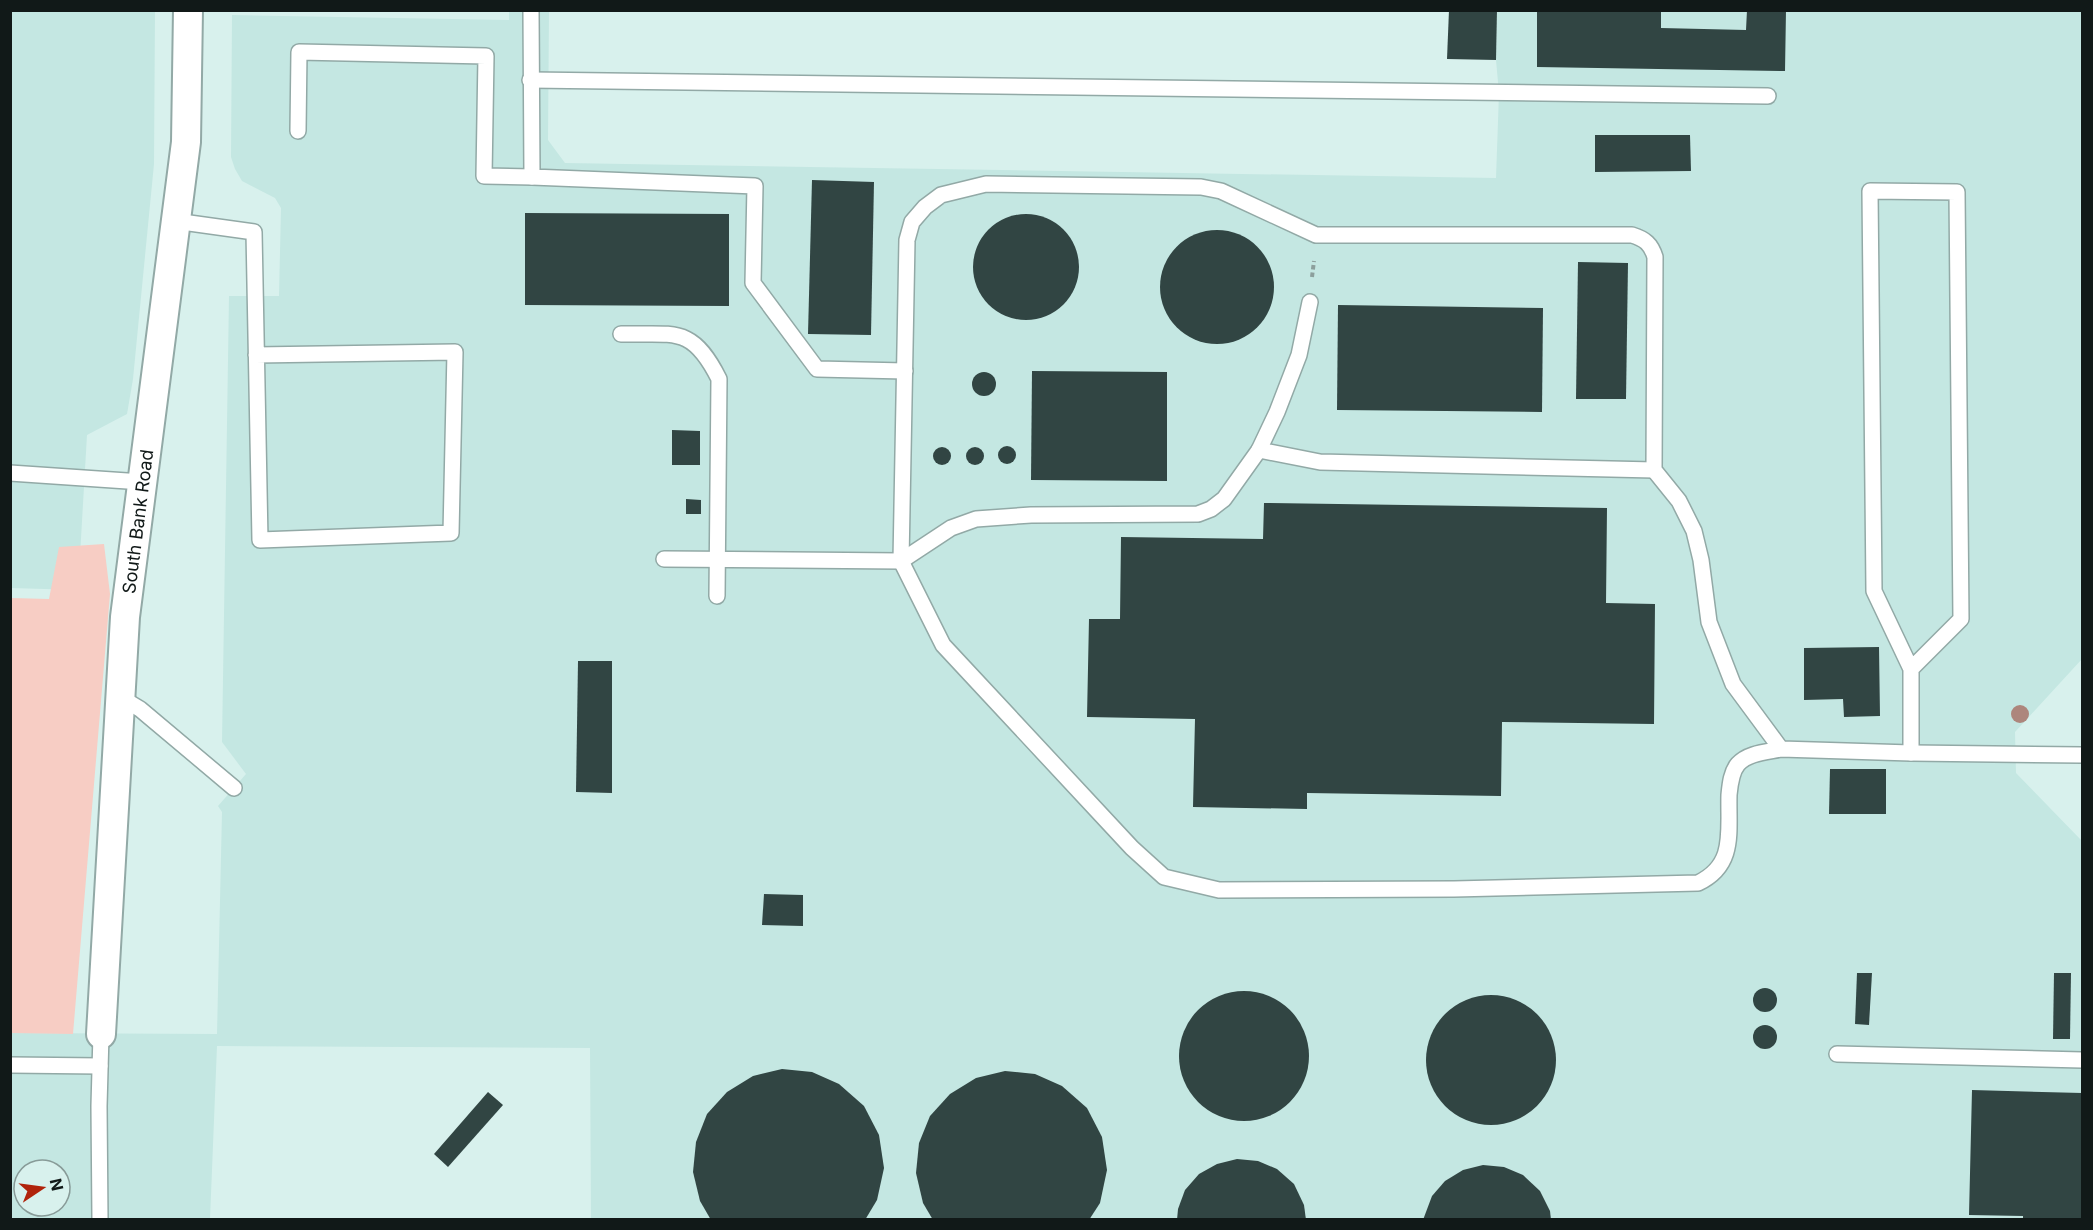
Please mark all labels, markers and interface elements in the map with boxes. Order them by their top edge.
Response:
street label: South Bank Road [118,448,157,595]
north arrow [12,1158,72,1218]
text: N [45,1176,68,1193]

